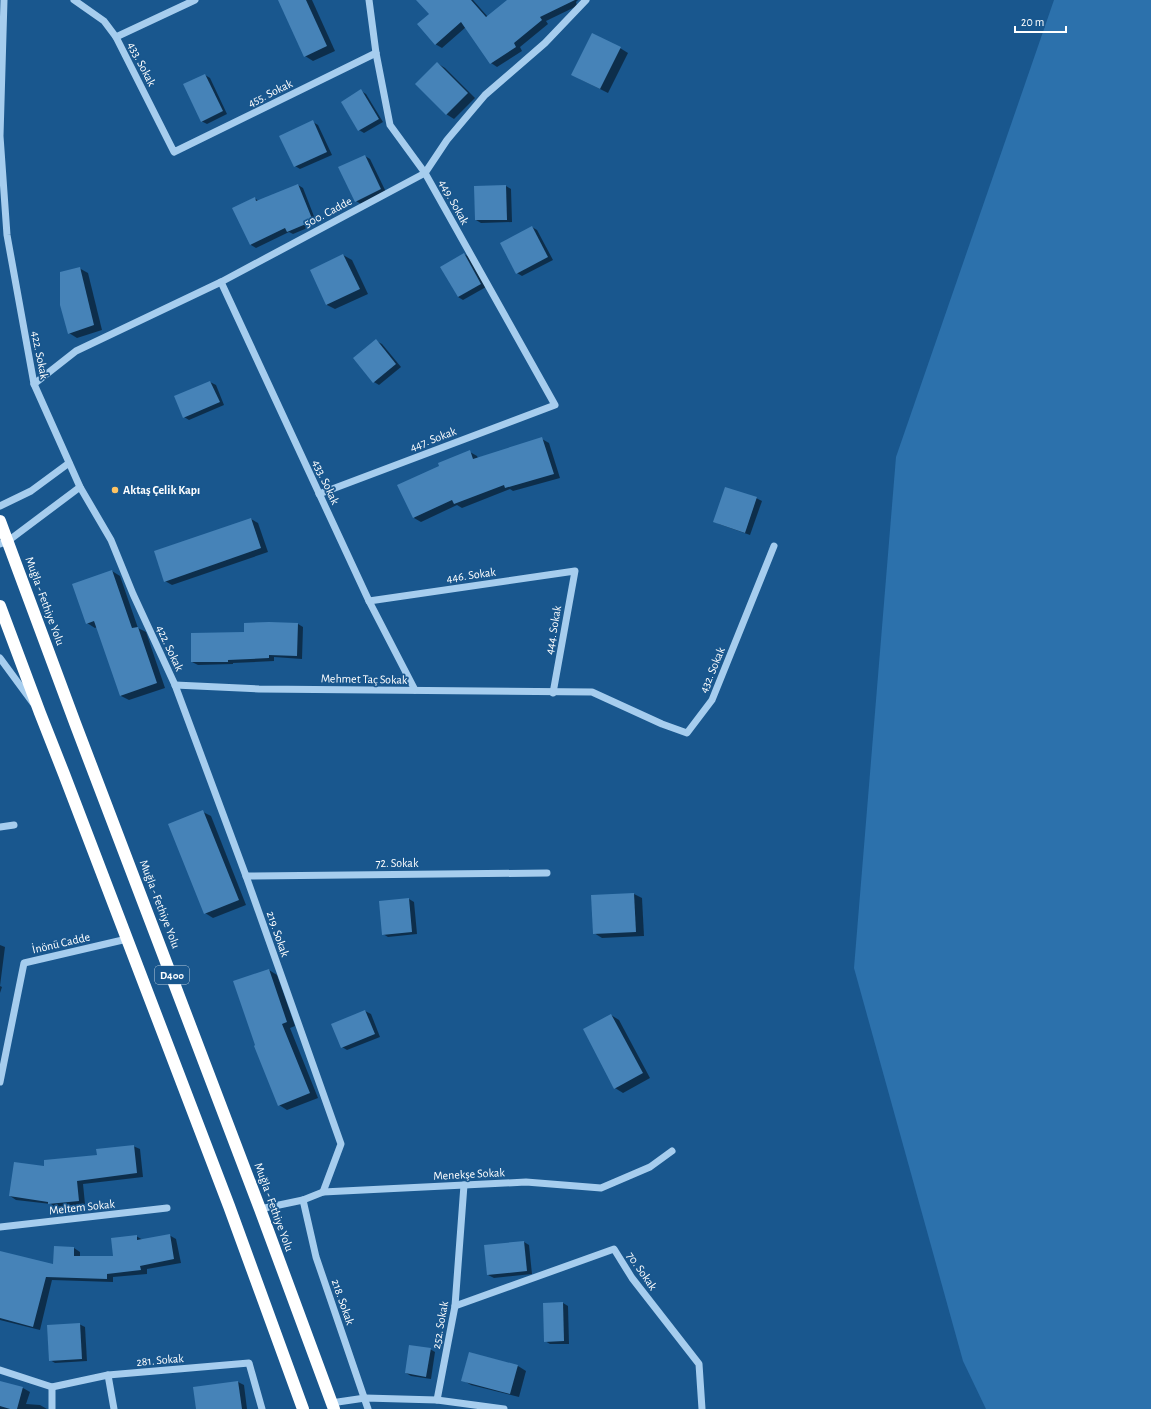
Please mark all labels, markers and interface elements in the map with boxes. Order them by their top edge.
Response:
scale bar [1015,8,1066,34]
text: 20 m [1021,16,1044,28]
street label: 433. Sokak [126,40,158,89]
street label: 455. Sokak [246,77,295,109]
street label: 449. Sokak [437,177,471,227]
street label: 500. Cadde [302,194,354,230]
street label: 422. Sokak [29,330,51,381]
street label: 447. Sokak [408,424,458,453]
street label: 433. Sokak [310,458,342,507]
place label: Aktaş Çelik Kapı [123,484,200,496]
marker: Aktaş Çelik Kapı [110,485,120,495]
street label: Muğla - Fethiye Yolu [22,555,67,647]
street label: 446. Sokak [446,566,497,584]
street label: 444. Sokak [543,604,563,655]
street label: 422. Sokak [154,623,186,673]
street label: 432. Sokak [697,645,727,695]
street label: Mehmet Taç Sokak [321,672,408,686]
street label: 72. Sokak [376,857,419,869]
street label: Muğla - Fethiye Yolu [137,858,182,950]
street label: 219. Sokak [265,910,292,959]
street label: İnönü Cadde [31,930,91,955]
road number: D400 [155,966,189,984]
street label: Muğla - Fethiye Yolu [251,1161,296,1253]
street label: Menekşe Sokak [433,1166,506,1182]
street label: Meltem Sokak [49,1198,116,1216]
street label: 70. Sokak [625,1250,660,1293]
street label: 218. Sokak [330,1278,357,1327]
street label: 252. Sokak [430,1300,450,1350]
street label: 281. Sokak [136,1352,185,1368]

